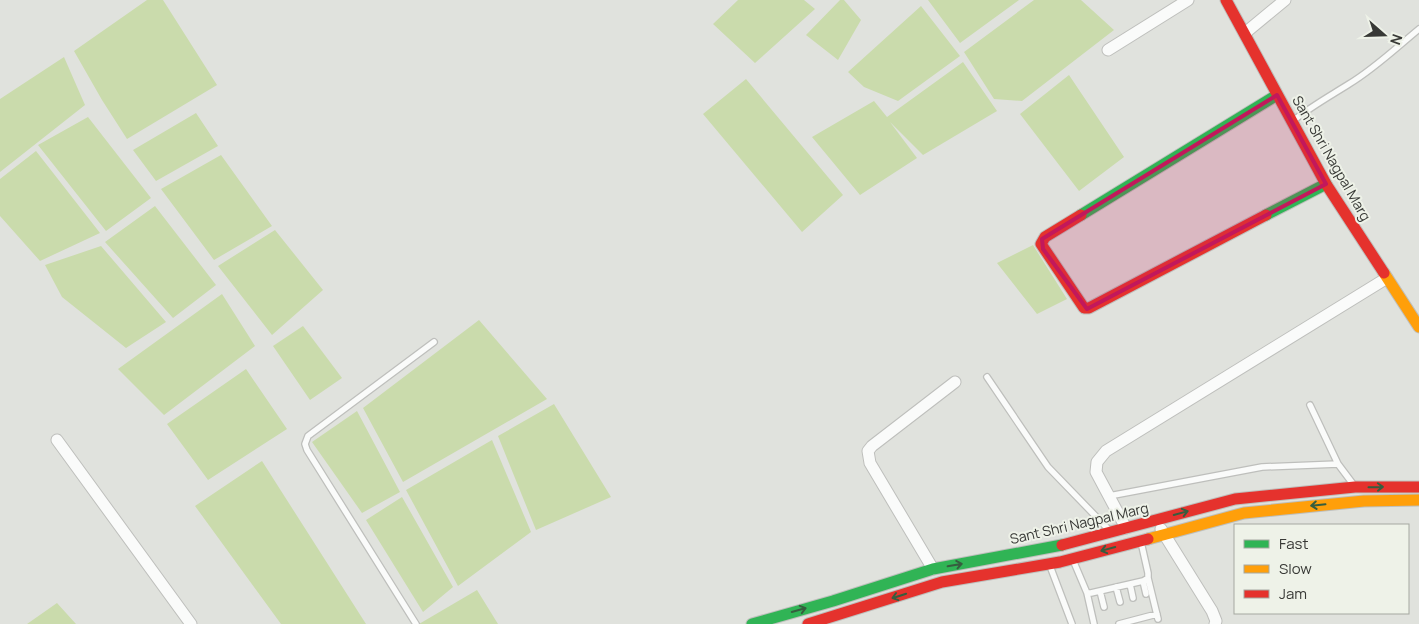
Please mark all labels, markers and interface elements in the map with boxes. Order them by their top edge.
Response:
north arrow [1359,10,1409,60]
text: N [1386,32,1407,48]
street label: Sant Shri Nagpal Marg [1288,92,1376,224]
one-way arrow [1368,482,1384,492]
street label: Sant Shri Nagpal Marg [1008,498,1150,548]
one-way arrow [1310,501,1326,510]
one-way arrow [1173,508,1189,518]
legend [1234,524,1409,614]
text: Fast [1279,533,1308,554]
one-way arrow [1101,545,1117,554]
text: Slow [1279,558,1312,579]
one-way arrow [946,559,962,569]
text: Jam [1279,583,1307,604]
one-way arrow [891,592,907,601]
one-way arrow [791,605,807,615]

